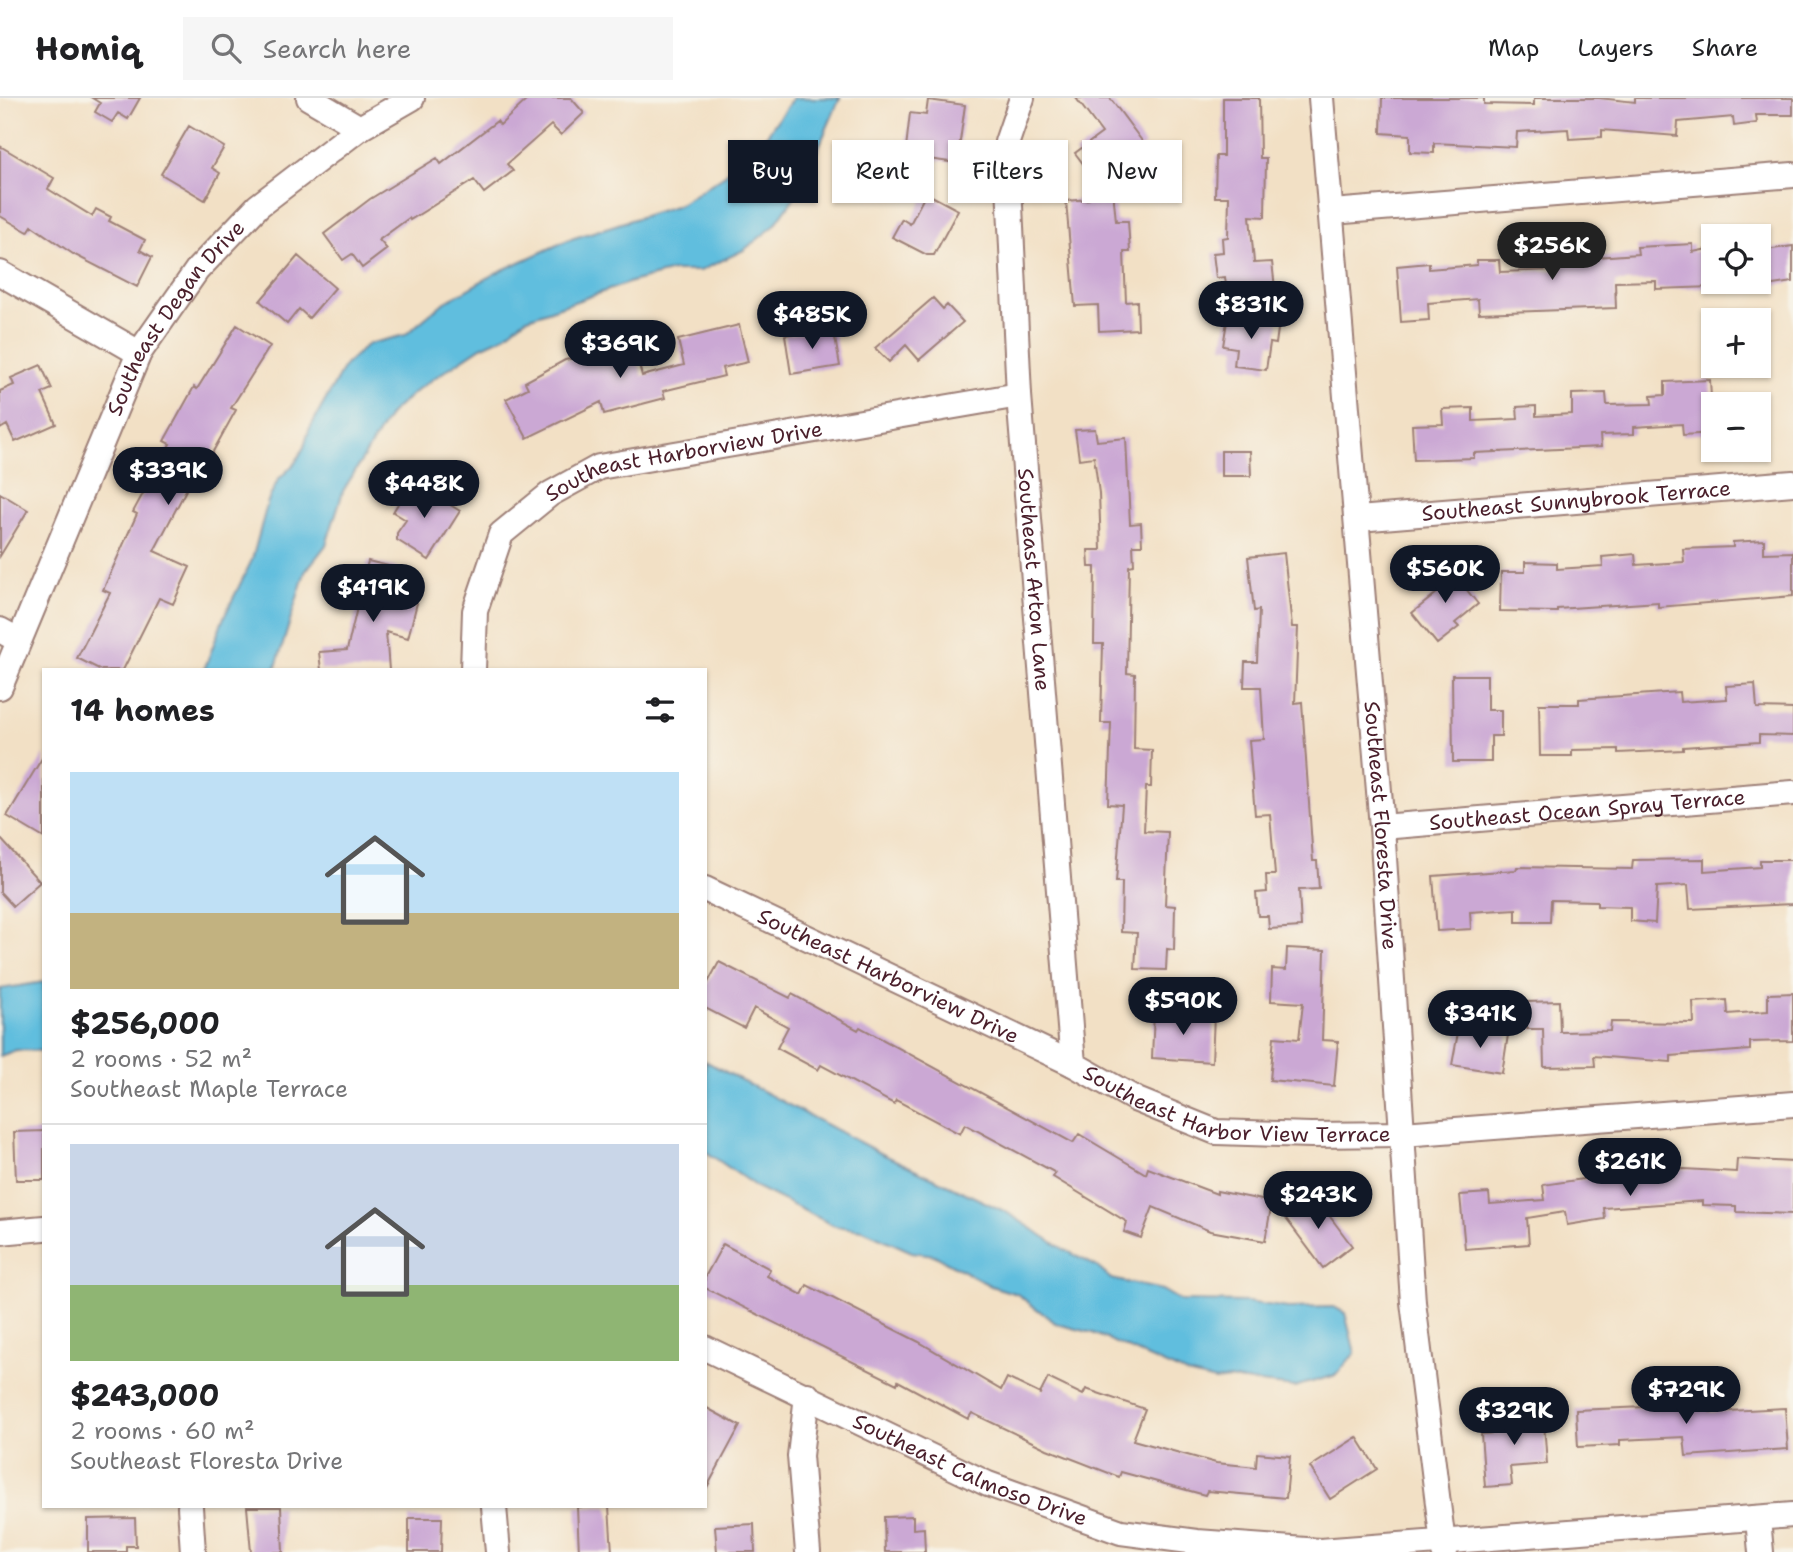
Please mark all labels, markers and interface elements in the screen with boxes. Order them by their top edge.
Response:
search box [183,17,673,80]
text: Homiq [35,26,141,71]
icon: search [207,29,245,67]
text: Search here [263,31,411,66]
text: Map [1488,32,1539,64]
text: Layers [1577,32,1654,64]
text: Share [1692,32,1758,64]
chip: Buy [728,140,818,203]
chip: Rent [832,140,934,203]
chip: Filters [948,140,1068,203]
chip: New [1082,140,1182,203]
street label: Southeast Degan Drive [100,214,251,420]
pin: $256K [1503,222,1601,282]
map controls [1701,224,1771,462]
button: locate [1701,224,1771,294]
text: $256K [1513,230,1591,260]
pin: $831K [1202,282,1300,341]
text: $831K [1215,289,1287,319]
pin: $485K [763,292,861,351]
text: $485K [773,299,851,329]
button: + [1701,308,1771,378]
pin: $369K [571,320,669,380]
text: $369K [581,328,659,358]
button: − [1701,392,1771,462]
street label: Southeast Harborview Drive [540,415,825,508]
pin: $339K [119,448,217,507]
text: $339K [129,455,207,485]
pin: $448K [375,460,473,520]
street label: Southeast Arton Lane [1011,467,1057,692]
text: $448K [384,468,464,498]
street label: Southeast Sunnybrook Terrace [1421,474,1732,528]
pin: $560K [1396,546,1494,605]
text: $560K [1406,553,1484,583]
pin: $419K [324,564,422,624]
text: $419K [337,572,409,602]
text: 14 homes [70,690,215,731]
icon: filters [641,691,679,729]
street label: Southeast Floresta Drive [1358,700,1404,951]
street label: Southeast Ocean Spray Terrace [1428,783,1747,837]
icon: home [312,817,438,943]
street label: Southeast Harborview Drive [753,902,1024,1050]
pin: $590K [1134,978,1232,1037]
text: $590K [1144,985,1222,1015]
pin: $341K [1431,990,1529,1050]
text: $341K [1444,998,1516,1028]
text: $256,000 [70,1003,220,1044]
text: 2 rooms · 52 m² [70,1044,252,1074]
street label: Southeast Harbor View Terrace [1078,1058,1391,1149]
text: Southeast Maple Terrace [70,1074,348,1104]
pin: $261K [1581,1138,1679,1198]
text: $261K [1594,1146,1666,1176]
pin: $243K [1269,1172,1367,1231]
text: $243K [1279,1179,1357,1209]
icon: home [312,1189,438,1315]
pin: $729K [1637,1366,1735,1426]
text: $729K [1647,1374,1725,1404]
text: $243,000 [70,1375,220,1416]
pin: $329K [1465,1388,1563,1447]
text: $329K [1475,1395,1553,1425]
street label: Southeast Calmoso Drive [848,1407,1091,1533]
text: 2 rooms · 60 m² [70,1416,255,1446]
text: Southeast Floresta Drive [70,1446,343,1476]

